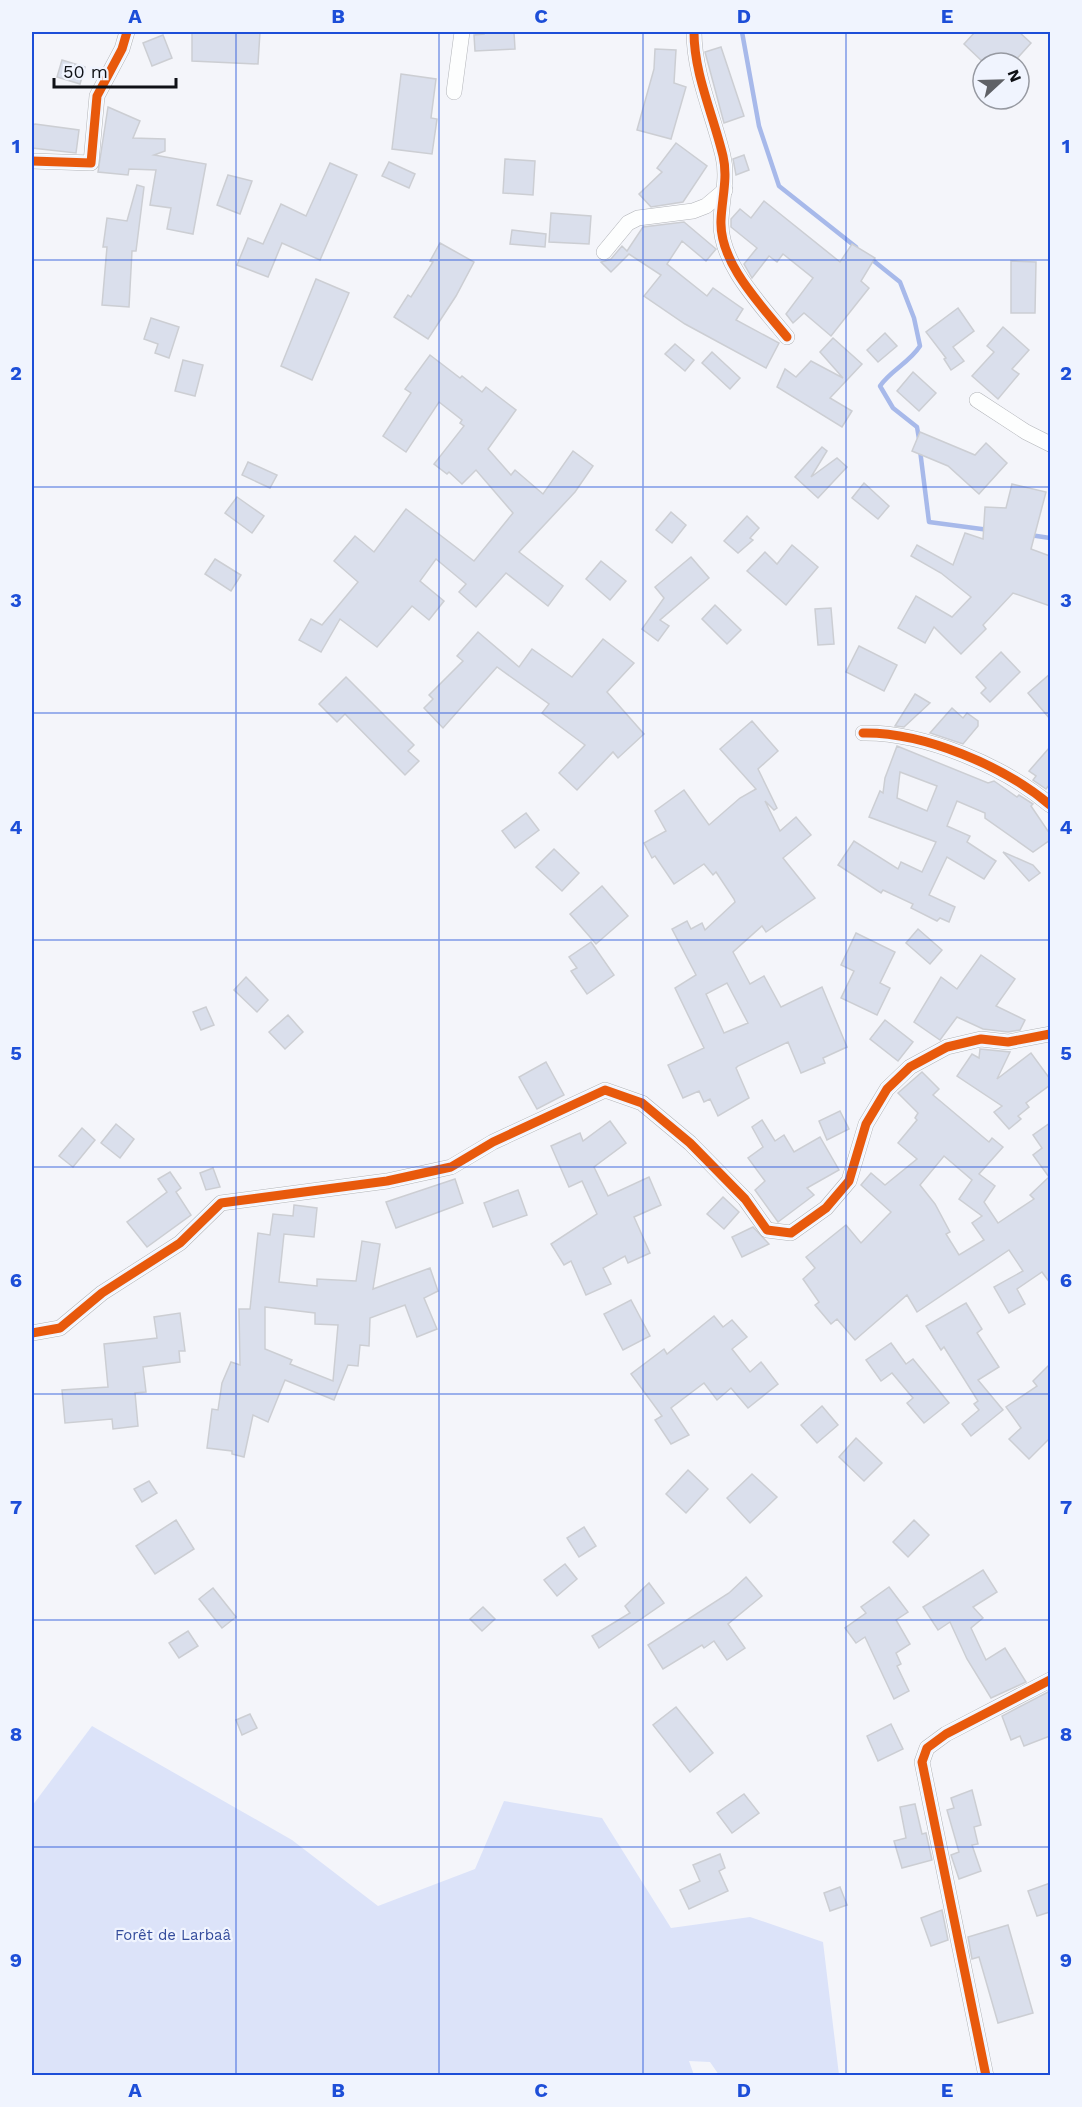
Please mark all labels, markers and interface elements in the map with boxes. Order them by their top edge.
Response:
text: A [128,4,142,28]
text: B [331,4,345,28]
text: C [534,4,548,28]
text: D [737,4,751,28]
text: E [941,4,953,28]
scale bar [54,51,176,89]
north arrow [971,51,1031,111]
text: 50 m [63,61,108,82]
text: N [1003,67,1025,85]
text: 1 [12,134,20,158]
text: 1 [1062,134,1070,158]
text: 2 [10,361,22,385]
text: 2 [1060,361,1072,385]
text: 3 [10,588,22,612]
text: 3 [1060,588,1072,612]
text: 4 [10,815,23,839]
text: 4 [1060,815,1073,839]
text: 5 [10,1041,22,1065]
text: 5 [1060,1041,1072,1065]
text: 6 [10,1268,22,1292]
text: 6 [1060,1268,1072,1292]
text: 7 [10,1495,22,1519]
text: 7 [1060,1495,1072,1519]
text: 8 [10,1722,22,1746]
text: 8 [1060,1722,1072,1746]
park label: Forêt de Larbaâ [115,1926,232,1944]
text: 9 [10,1948,22,1972]
text: 9 [1060,1948,1072,1972]
text: A [128,2078,142,2102]
text: B [331,2078,345,2102]
text: C [534,2078,548,2102]
text: D [737,2078,751,2102]
text: E [941,2078,953,2102]

